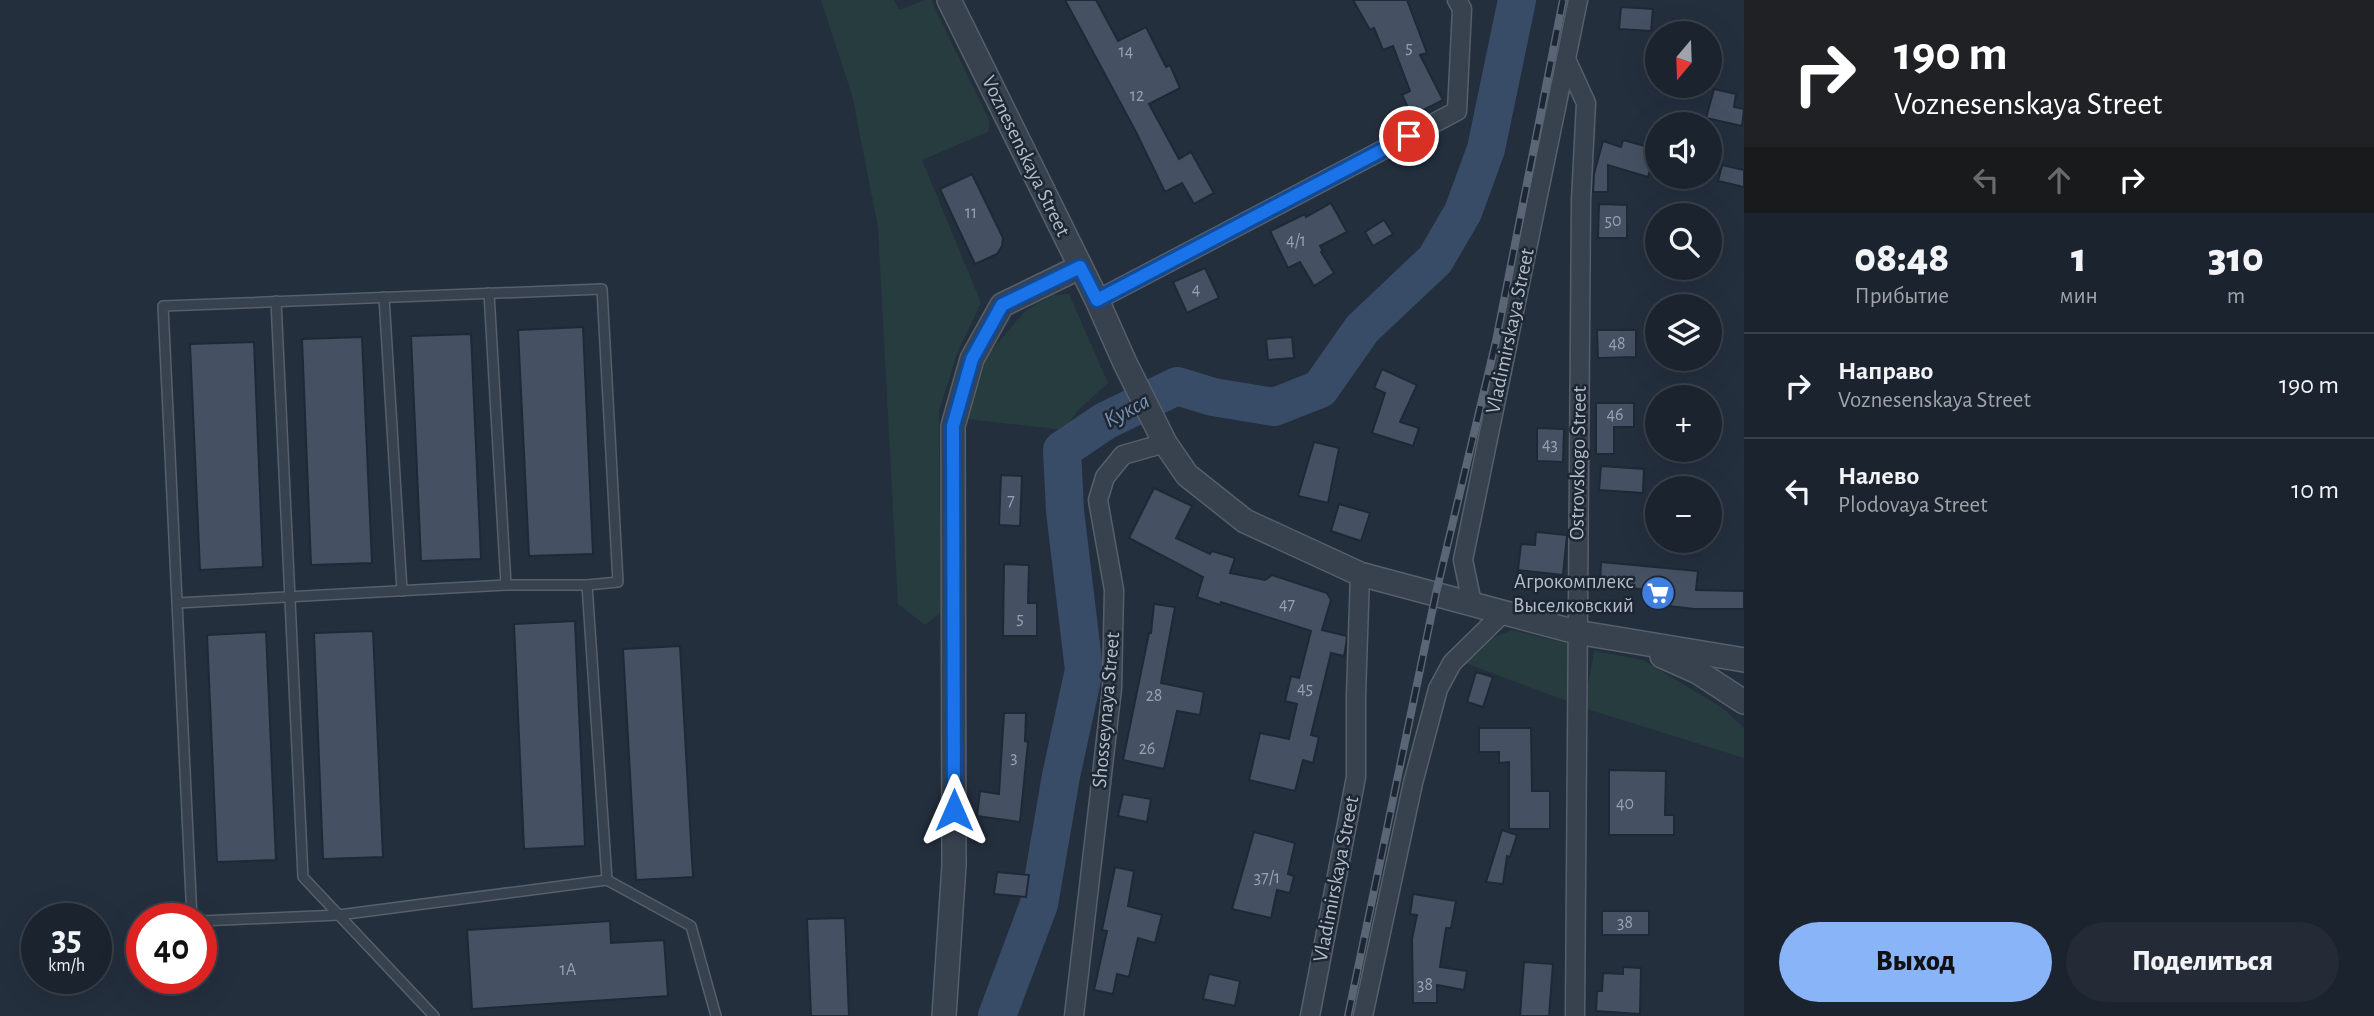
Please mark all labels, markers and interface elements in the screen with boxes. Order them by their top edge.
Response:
north arrow [1645,21,1722,98]
map controls [1645,21,1722,553]
icon: right [1779,28,1870,119]
text: 190 m [1894,30,2008,79]
house number: 5 [1405,39,1413,57]
house number: 14 [1119,43,1134,61]
street label: Voznesenskaya Street [978,72,1074,240]
house number: 12 [1130,87,1144,105]
text: Voznesenskaya Street [1894,88,2162,120]
pin [1379,106,1439,166]
button: sound [1645,112,1722,189]
icon: arrive [1390,117,1428,155]
icon: left [1967,161,2005,199]
icon: ahead [2040,161,2078,199]
icon: right [2113,161,2151,199]
button: search [1645,203,1722,280]
house number: 11 [965,204,977,222]
house number: 50 [1604,212,1622,230]
house number: 4/1 [1286,232,1306,250]
text: 08:48 [1854,237,1949,279]
text: 1 [2071,237,2086,279]
text: 310 [2208,237,2264,279]
street label: Vladimirskaya Street [1482,246,1538,416]
house number: 4 [1192,281,1201,299]
text: Прибытие [1854,285,1949,308]
text: мин [2060,285,2098,308]
text: m [2227,285,2245,308]
button: layers [1645,294,1722,371]
house number: 48 [1608,335,1626,353]
text: Направо [1838,358,1933,384]
icon: right [1779,367,1817,405]
text: 190 m [2279,372,2339,398]
street label: Ostrovskogo Street [1566,385,1590,540]
button: + [1645,385,1722,462]
text: Voznesenskaya Street [1838,389,2031,412]
water label: Кукса [1100,390,1154,432]
house number: 46 [1606,406,1624,424]
house number: 43 [1542,436,1558,454]
text: Налево [1838,463,1919,489]
icon: left [1779,472,1817,510]
button: − [1645,476,1722,553]
text: 10 m [2291,477,2339,503]
house number: 7 [1007,492,1015,510]
text: Plodovaya Street [1838,494,1988,517]
place label: Агрокомплекс Выселковский [1513,571,1634,616]
supermarket icon: Агрокомплекс Выселковский [1639,574,1677,612]
house number: 47 [1279,596,1295,614]
house number: 5 [1016,610,1024,628]
street label: Shosseynaya Street [1089,631,1123,789]
house number: 45 [1297,680,1313,698]
house number: 28 [1146,687,1162,705]
house number: 26 [1139,740,1155,758]
house number: 3 [1010,749,1018,767]
position arrow [917,773,991,847]
street label: Vladimirskaya Street [1310,794,1362,964]
house number: 40 [1616,795,1634,813]
house number: 37/1 [1254,869,1280,887]
speed limit sign: 40 [126,903,217,994]
house number: 38 [1617,914,1633,932]
text: 35 [51,922,82,957]
button: Выход [1779,922,2052,1002]
button: Поделиться [2066,922,2339,1002]
text: km/h [48,957,85,975]
house number: 1А [560,961,577,979]
house number: 38 [1417,976,1433,994]

